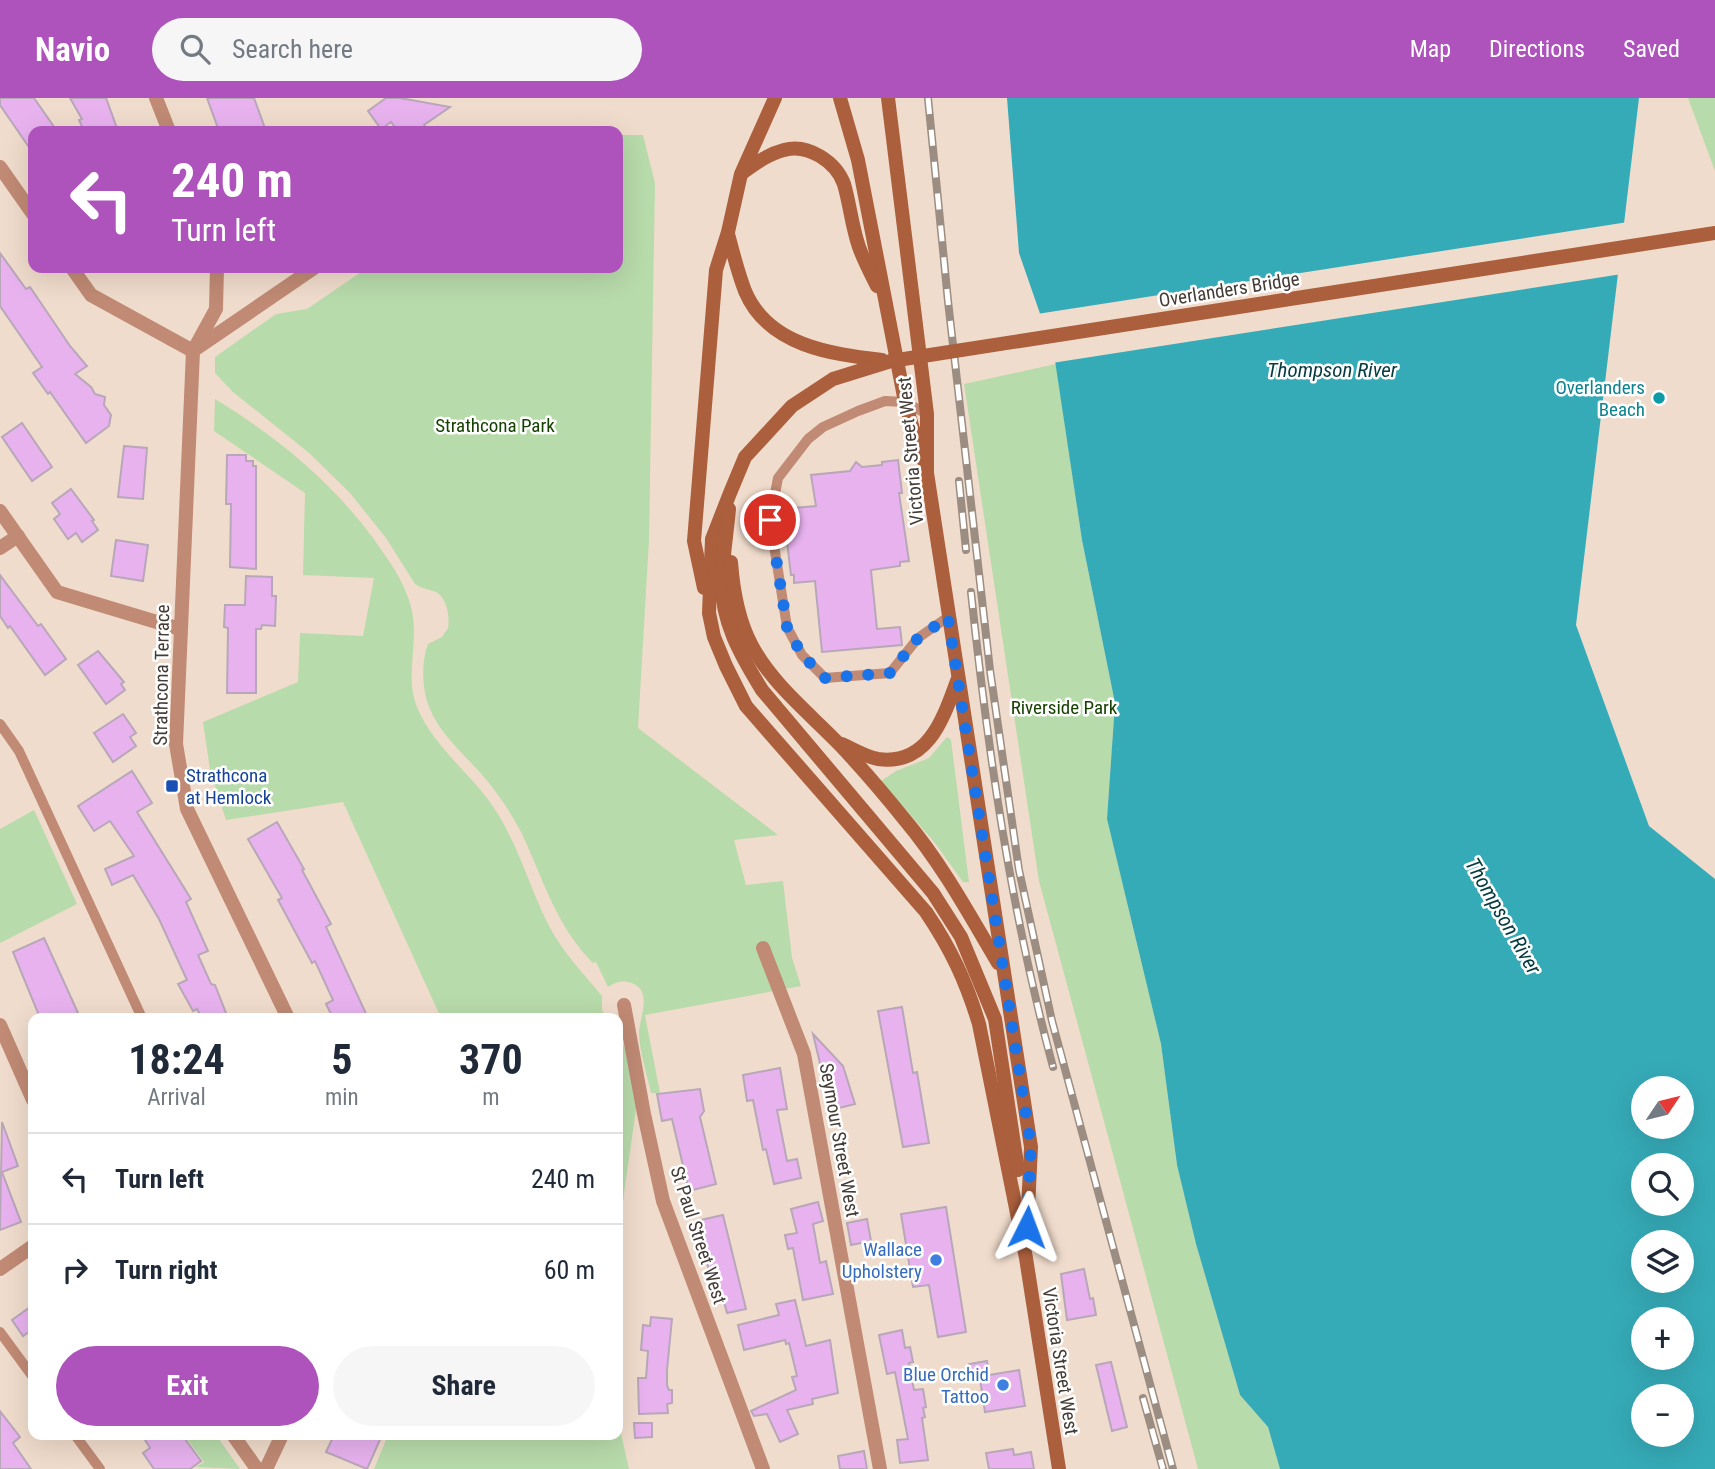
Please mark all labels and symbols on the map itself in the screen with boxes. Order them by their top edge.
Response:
street label: Overlanders Bridge [1157,267,1301,312]
water label: Thompson River [1267,358,1398,382]
street label: Victoria Street West [893,376,928,526]
place label: Overlanders Beach [1555,376,1645,421]
marker: Overlanders Beach [1651,390,1667,406]
park label: Strathcona Park [435,414,555,437]
pin [740,490,800,550]
street label: Strathcona Terrace [149,604,174,746]
park label: Riverside Park [1011,696,1118,719]
place label: Strathcona at Hemlock [186,764,272,809]
marker: Strathcona at Hemlock [164,778,180,794]
water label: Thompson River [1460,854,1546,979]
street label: Seymour Street West [815,1061,864,1219]
north arrow [1631,1076,1694,1139]
street label: St Paul Street West [665,1163,732,1307]
position arrow [990,1190,1064,1264]
place label: Wallace Upholstery [842,1238,922,1283]
marker: Wallace Upholstery [928,1252,944,1268]
street label: Victoria Street West [1038,1286,1083,1436]
place label: Blue Orchid Tattoo [903,1363,989,1408]
marker: Blue Orchid Tattoo [995,1377,1011,1393]

